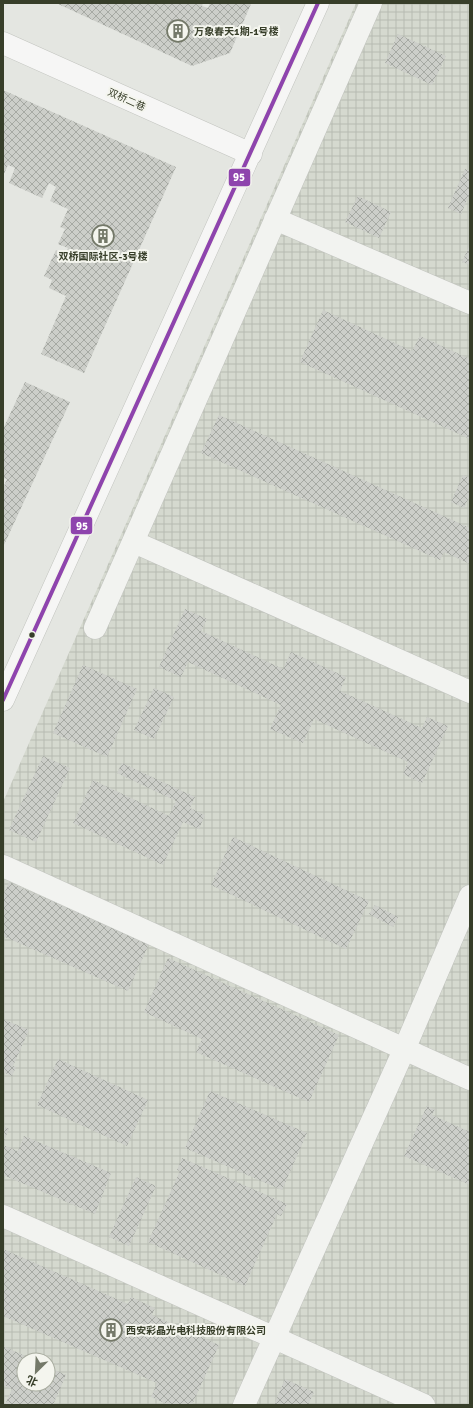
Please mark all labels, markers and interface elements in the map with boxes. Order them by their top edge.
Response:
building icon: 万象春天1期-1号楼 [165,18,191,44]
place label: 万象春天1期-1号楼 [194,26,279,38]
street label: 双桥二巷 [106,86,147,114]
line badge: 95 [228,168,251,187]
text: 95 [233,171,245,184]
building icon: 双桥国际社区-3号楼 [90,223,116,249]
place label: 双桥国际社区-3号楼 [58,250,148,263]
line badge: 95 [70,516,93,535]
text: 95 [76,520,88,533]
unlabelled marker [27,630,37,640]
building icon: 西安彩晶光电科技股份有限公司 [98,1317,124,1343]
place label: 西安彩晶光电科技股份有限公司 [126,1325,266,1337]
north arrow [16,1352,56,1392]
text: 北 [24,1373,40,1389]

